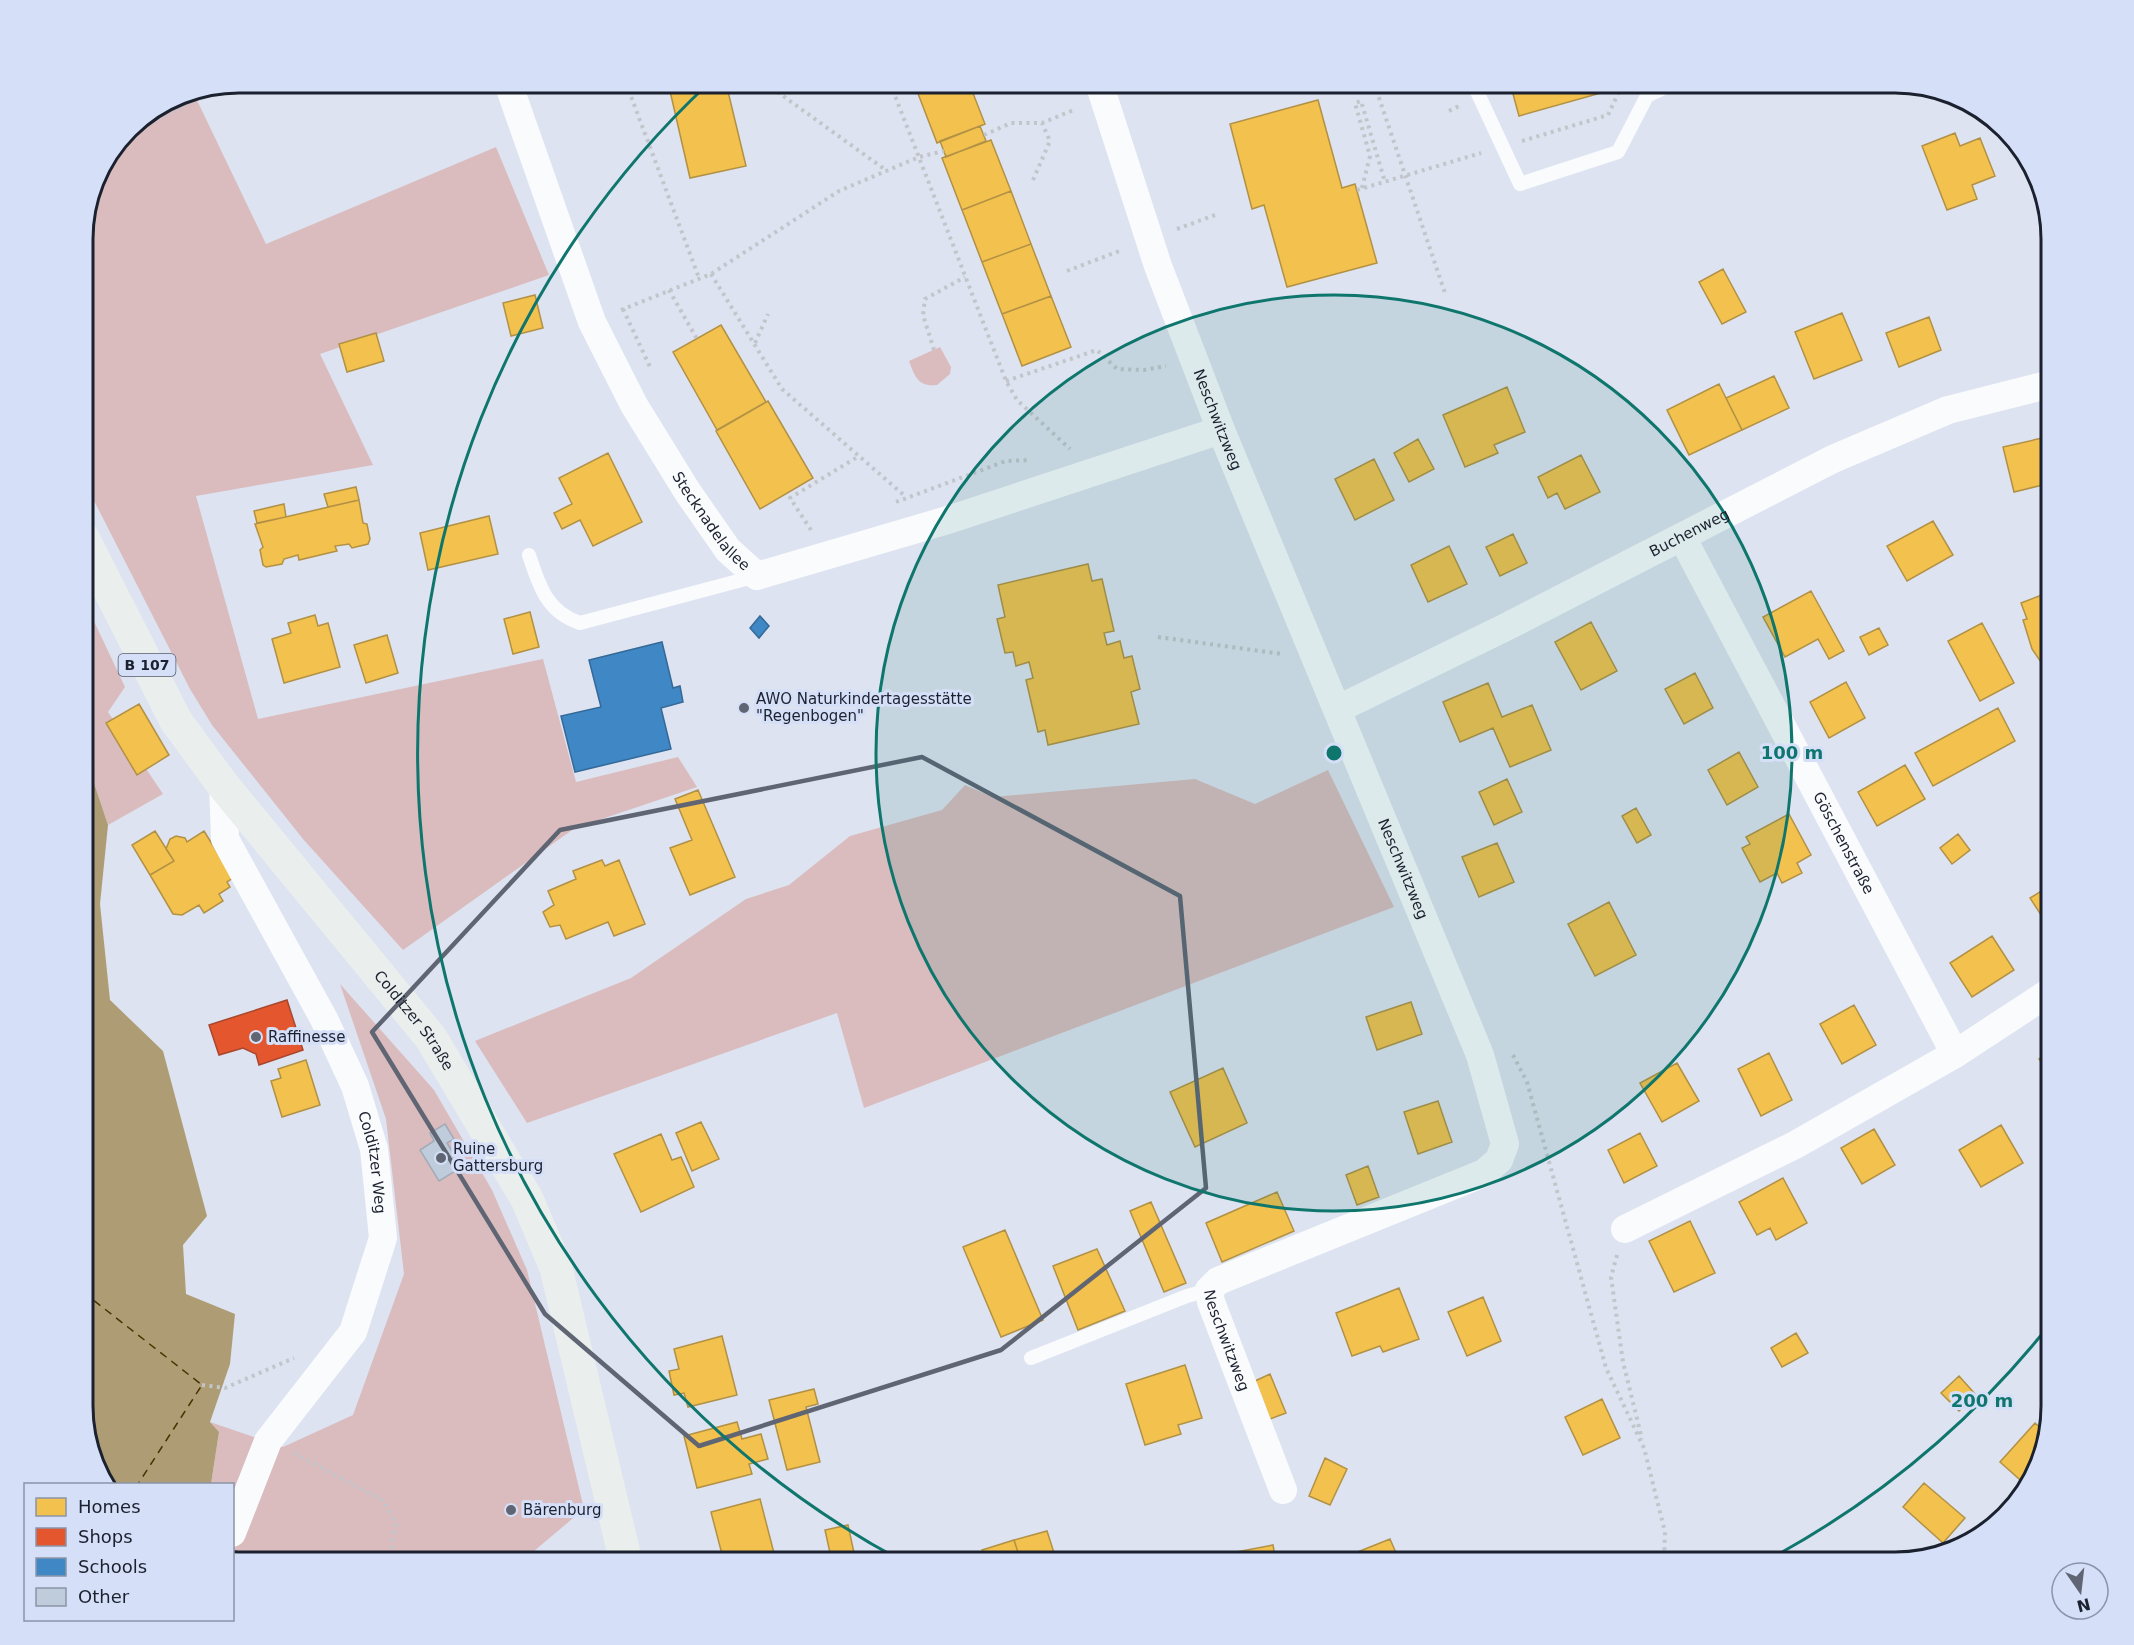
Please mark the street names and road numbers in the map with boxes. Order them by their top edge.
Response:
street label: Neschwitzweg [1189,366,1246,473]
street label: Stecknadelallee [668,468,754,574]
street label: Buchenweg [1646,505,1732,561]
road number: B 107 [118,654,176,676]
street label: Göschenstraße [1809,789,1878,897]
street label: Neschwitzweg [1374,816,1432,922]
street label: Colditzer Straße [370,967,457,1074]
street label: Colditzer Weg [354,1109,389,1215]
street label: Neschwitzweg [1200,1288,1253,1394]

